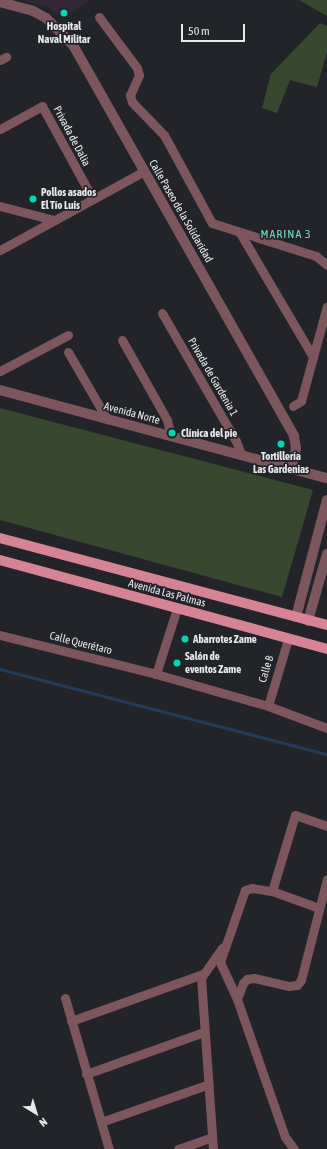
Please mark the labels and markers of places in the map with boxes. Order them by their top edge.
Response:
marker: Hospital Naval Militar [58,7,70,19]
place label: Hospital Naval Militar [38,20,90,46]
place label: Pollos asados El Tío Luis [41,186,96,212]
marker: Pollos asados El Tío Luis [28,194,38,204]
place label: Clínica del pie [181,426,237,440]
marker: Clínica del pie [166,427,178,439]
marker: Tortillería Las Gardenias [276,439,286,449]
place label: Tortillería Las Gardenias [253,450,309,476]
place label: Abarrotes Zame [193,632,257,646]
marker: Abarrotes Zame [180,634,190,644]
place label: Salón de eventos Zame [185,650,241,676]
marker: Salón de eventos Zame [172,658,182,668]

